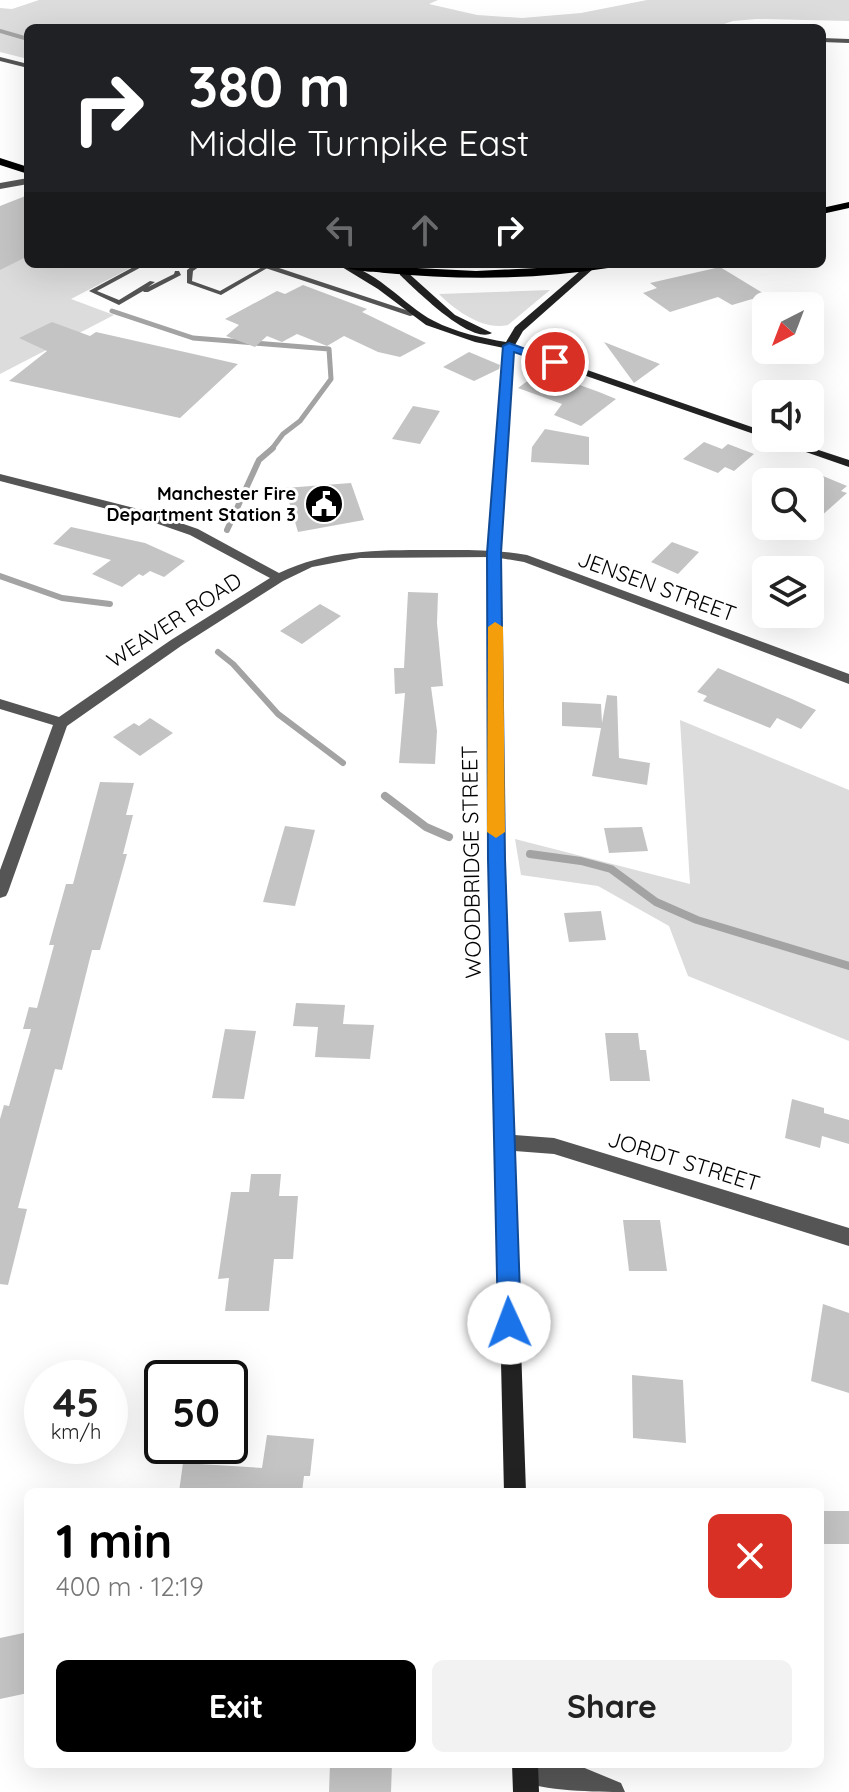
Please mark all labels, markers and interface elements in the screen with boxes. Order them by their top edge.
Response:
text: 380 m [188,51,350,121]
icon: right [56,56,160,160]
text: Middle Turnpike East [188,120,529,165]
icon: left [319,208,363,252]
icon: ahead [403,208,447,252]
icon: right [487,208,531,252]
north arrow [752,292,824,364]
map controls [752,292,824,628]
pin [521,328,589,396]
icon: arrive [533,340,577,384]
button: sound [752,380,824,452]
button: search [752,468,824,540]
place label: Manchester Fire Department Station 3 [107,482,296,526]
public building icon: Manchester Fire Department Station 3 [303,483,345,525]
street label: JENSEN STREET [574,544,740,628]
button: layers [752,556,824,628]
street label: WEAVER ROAD [101,566,247,674]
street label: WOODBRIDGE STREET [455,745,487,979]
street label: JORDT STREET [605,1125,763,1197]
position arrow [467,1281,551,1365]
speed limit sign: 50 [144,1360,248,1464]
text: 45 [53,1377,99,1427]
text: km/h [51,1419,101,1444]
text: 1 min [56,1510,172,1570]
button: close [708,1514,792,1598]
text: 400 m · 12:19 [56,1570,204,1603]
button: Exit [56,1660,416,1752]
button: Share [432,1660,792,1752]

